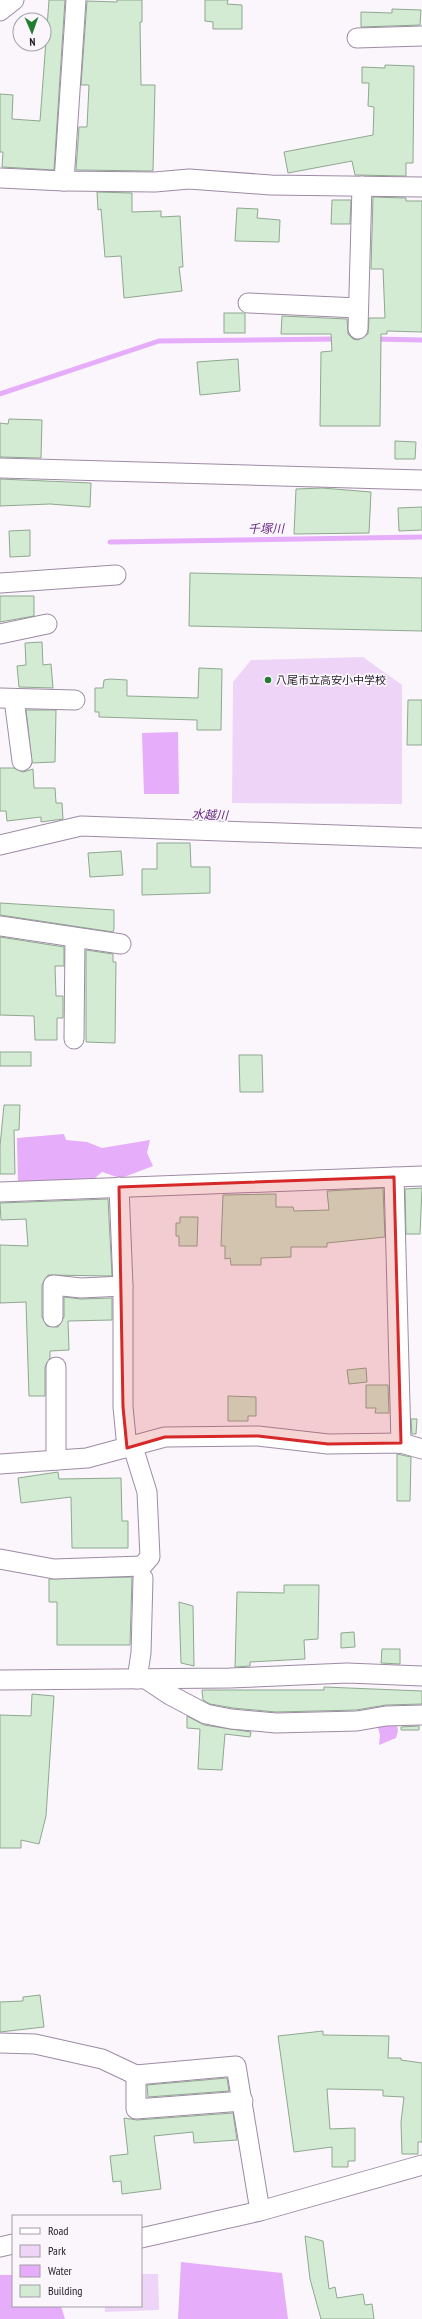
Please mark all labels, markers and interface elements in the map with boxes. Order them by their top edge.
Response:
north arrow [12,12,52,52]
text: N [29,35,36,49]
water label: 千塚川 [248,521,286,536]
place label: 八尾市立高安小中学校 [276,673,386,687]
marker: 八尾市立高安小中学校 [263,675,273,685]
water label: 水越川 [192,806,230,823]
legend [12,2215,142,2307]
text: Road [48,2223,68,2238]
text: Park [48,2243,66,2258]
text: Water [48,2263,73,2278]
text: Building [48,2283,83,2298]

